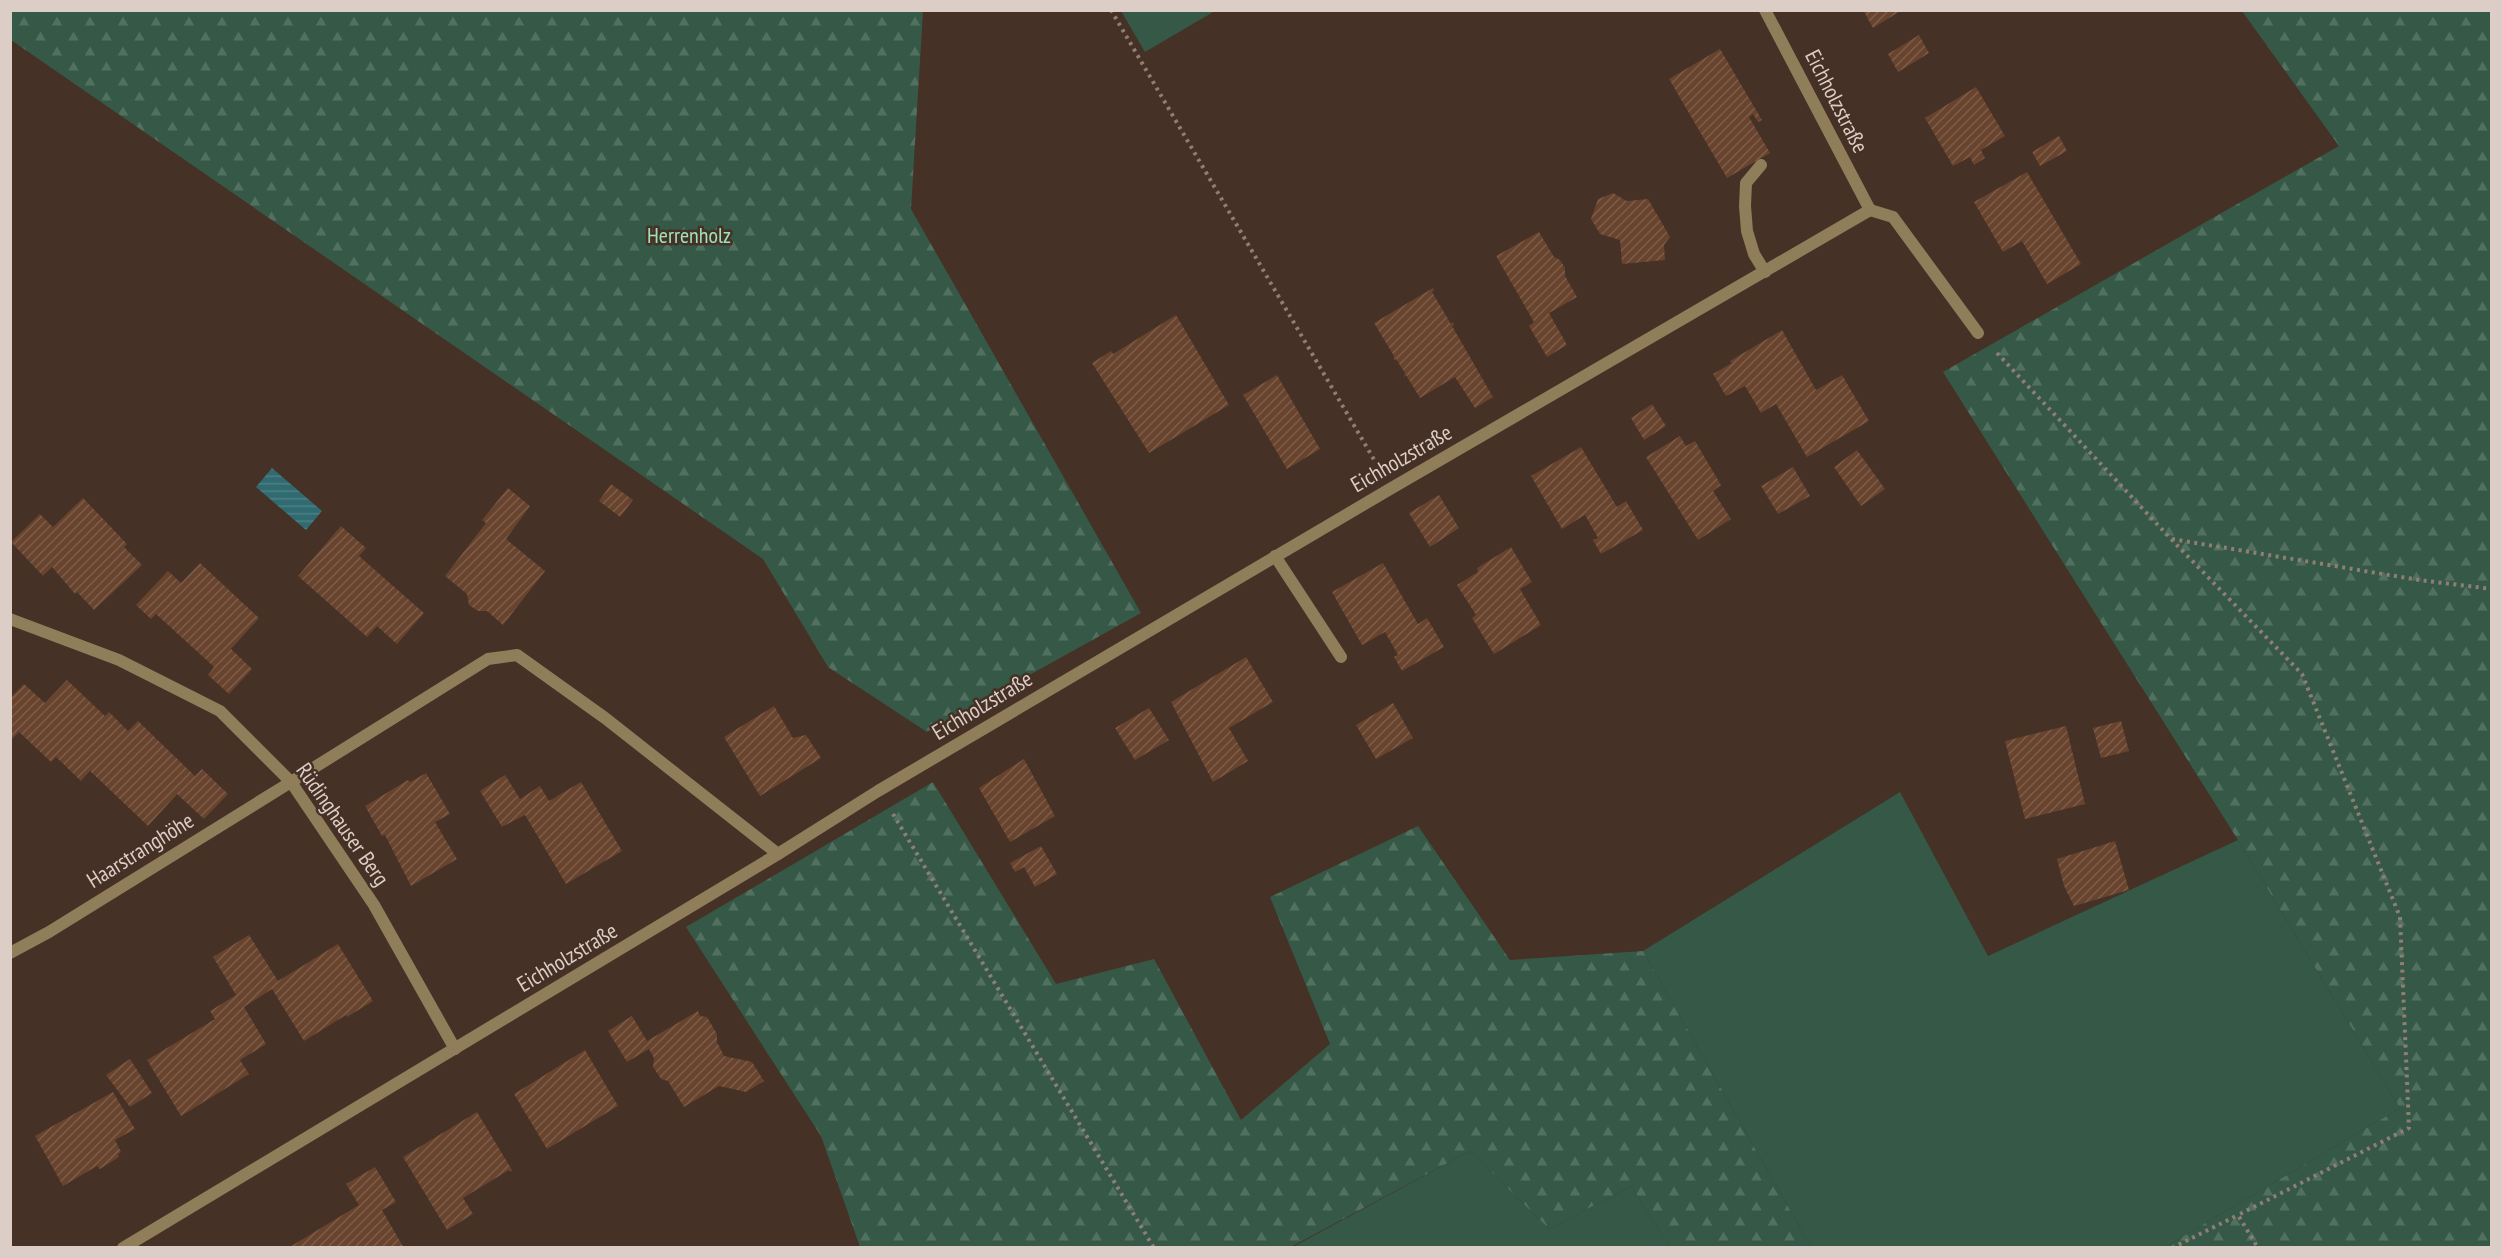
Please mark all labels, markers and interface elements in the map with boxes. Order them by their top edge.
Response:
street label: Eichholzstraße [1799,45,1875,157]
park label: Herrenholz [647,221,731,249]
street label: Eichholzstraße [1345,418,1457,498]
street label: Eichholzstraße [927,664,1037,746]
street label: Rüdinghauser Berg [290,757,396,891]
street label: Haarstranghöhe [81,806,199,894]
street label: Eichholzstraße [512,916,622,998]

